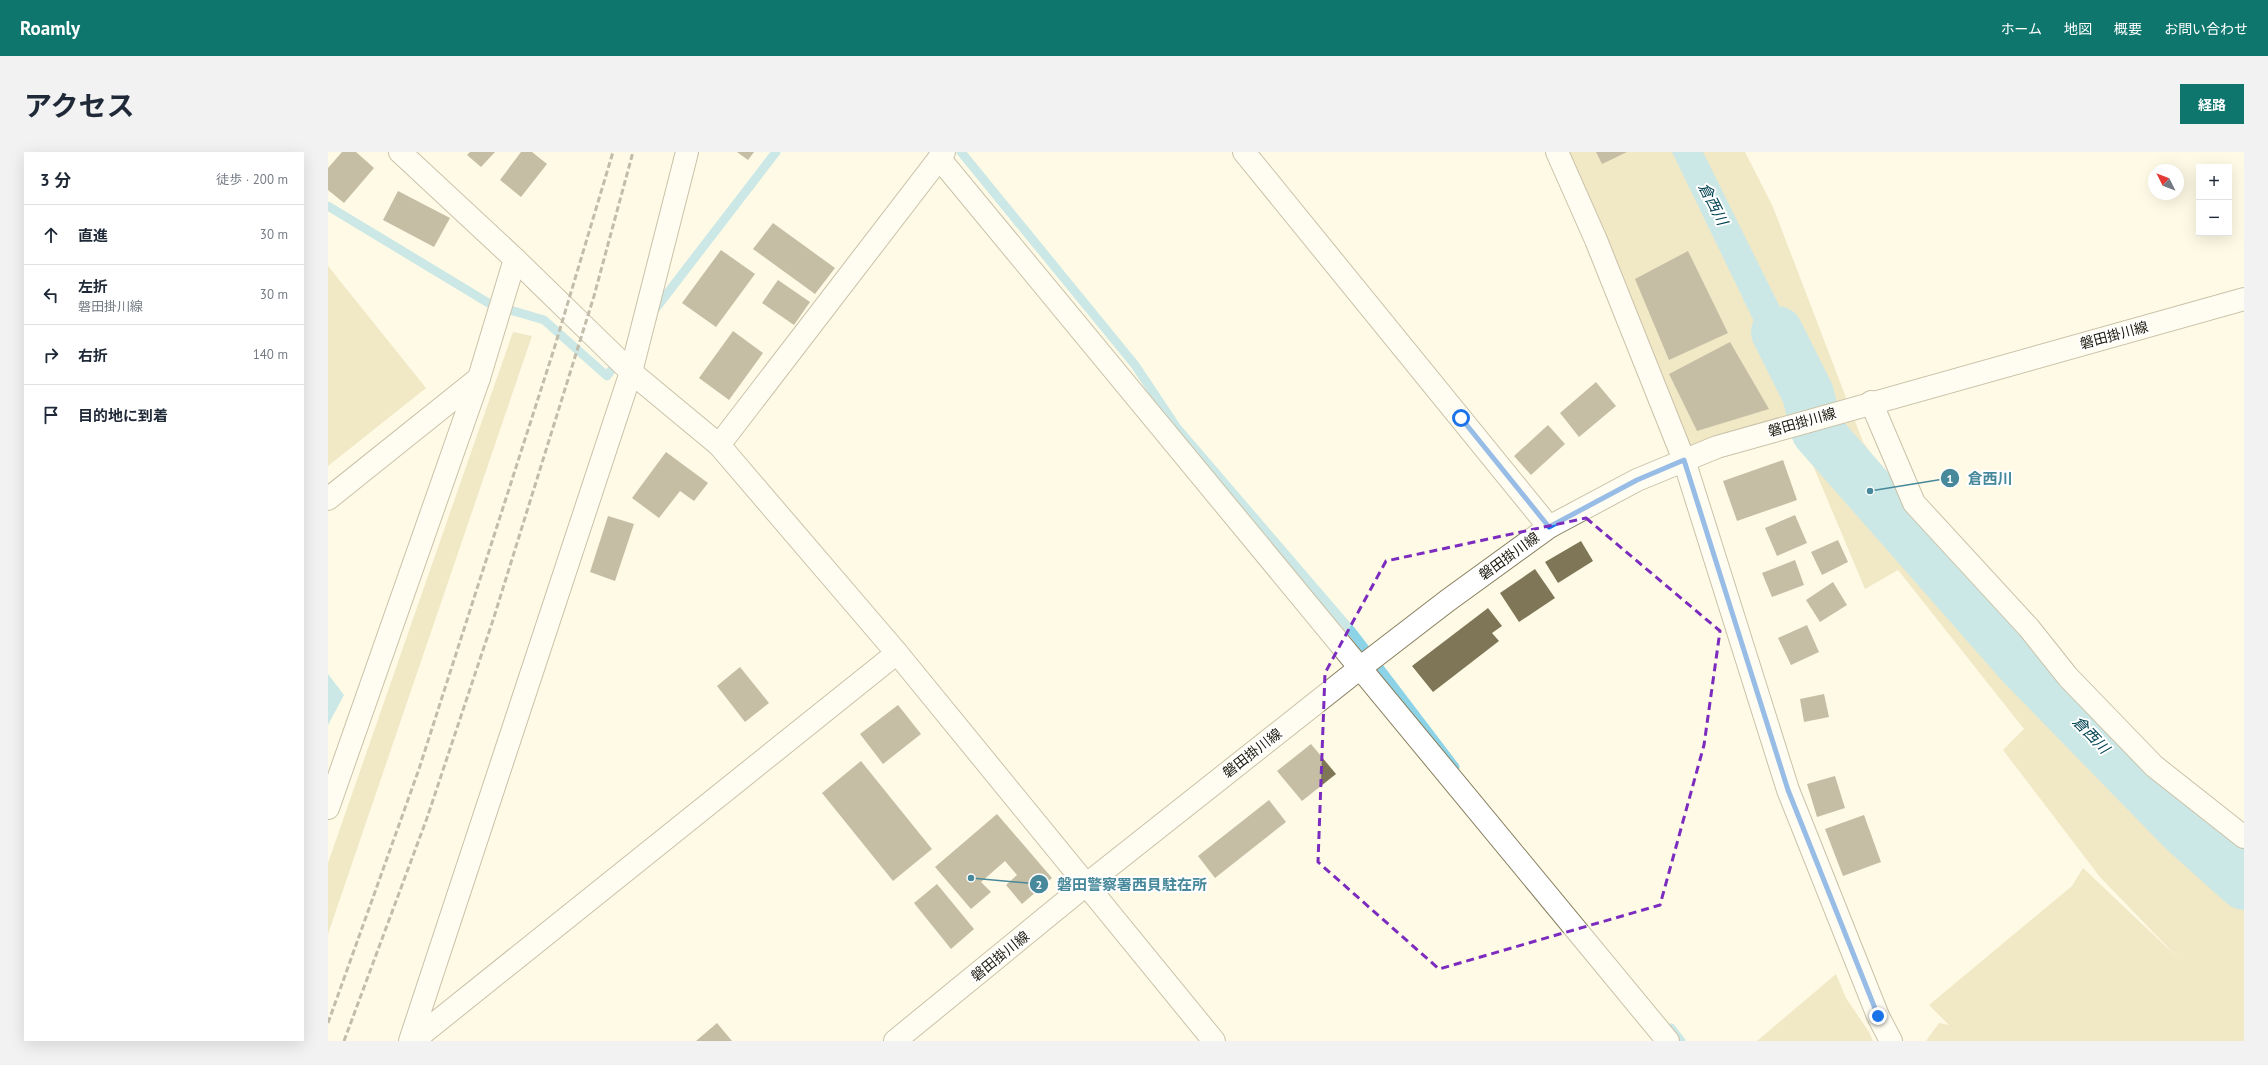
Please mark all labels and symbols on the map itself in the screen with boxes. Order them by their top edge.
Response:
north arrow [2148,164,2184,200]
water label: 倉西川 [1695,179,1733,230]
street label: 磐田掛川線 [2078,317,2150,353]
street label: 磐田掛川線 [1766,404,1838,440]
route start [1452,409,1470,427]
callout: 倉西川 [1940,465,2021,492]
text: 倉西川 [1967,469,2013,488]
text: 1 [1947,471,1953,486]
street label: 磐田掛川線 [1475,528,1543,584]
water label: 倉西川 [2069,712,2115,759]
street label: 磐田掛川線 [1219,724,1285,782]
callout: 磐田警察署西貝駐在所 [1029,871,1215,898]
text: 磐田警察署西貝駐在所 [1057,875,1207,894]
text: 2 [1036,877,1042,892]
street label: 磐田掛川線 [967,927,1033,985]
route end [1869,1007,1887,1025]

